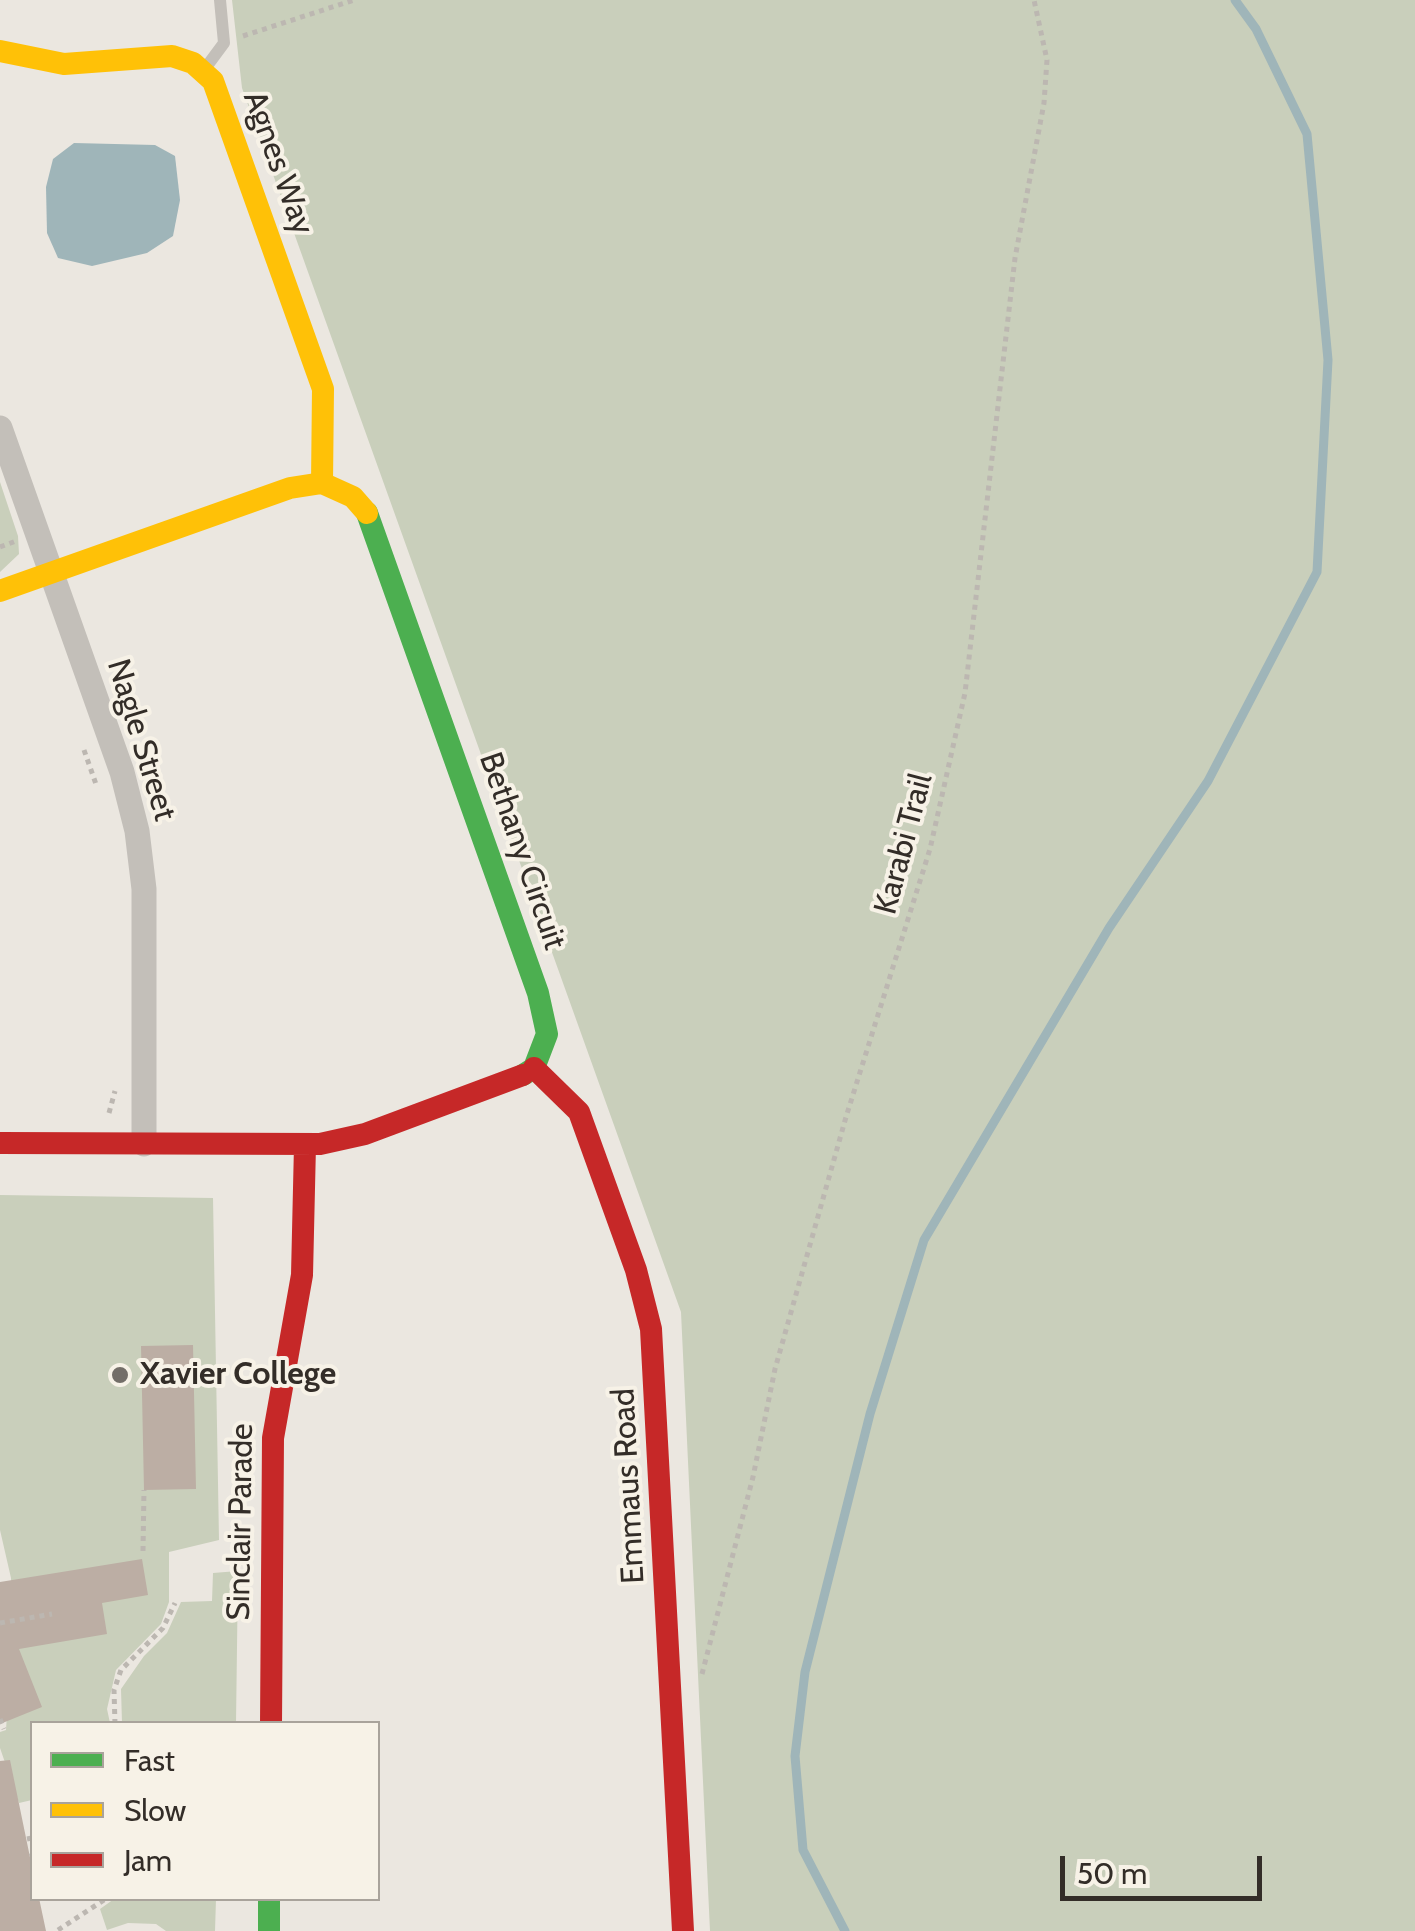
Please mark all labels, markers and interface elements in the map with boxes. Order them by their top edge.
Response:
street label: Agnes Way [234,86,322,240]
street label: Nagle Street [98,655,184,825]
street label: Bethany Circuit [470,747,574,955]
street label: Karabi Trail [867,769,941,919]
place label: Xavier College [140,1356,336,1394]
marker: Xavier College [109,1364,131,1386]
street label: Emmaus Road [605,1387,653,1585]
street label: Sinclair Parade [220,1423,262,1621]
legend [30,1721,380,1901]
text: Fast [124,1742,175,1779]
text: Slow [124,1792,186,1829]
scale bar [1065,1836,1268,1898]
text: Jam [124,1842,172,1879]
text: 50 m [1077,1855,1147,1892]

